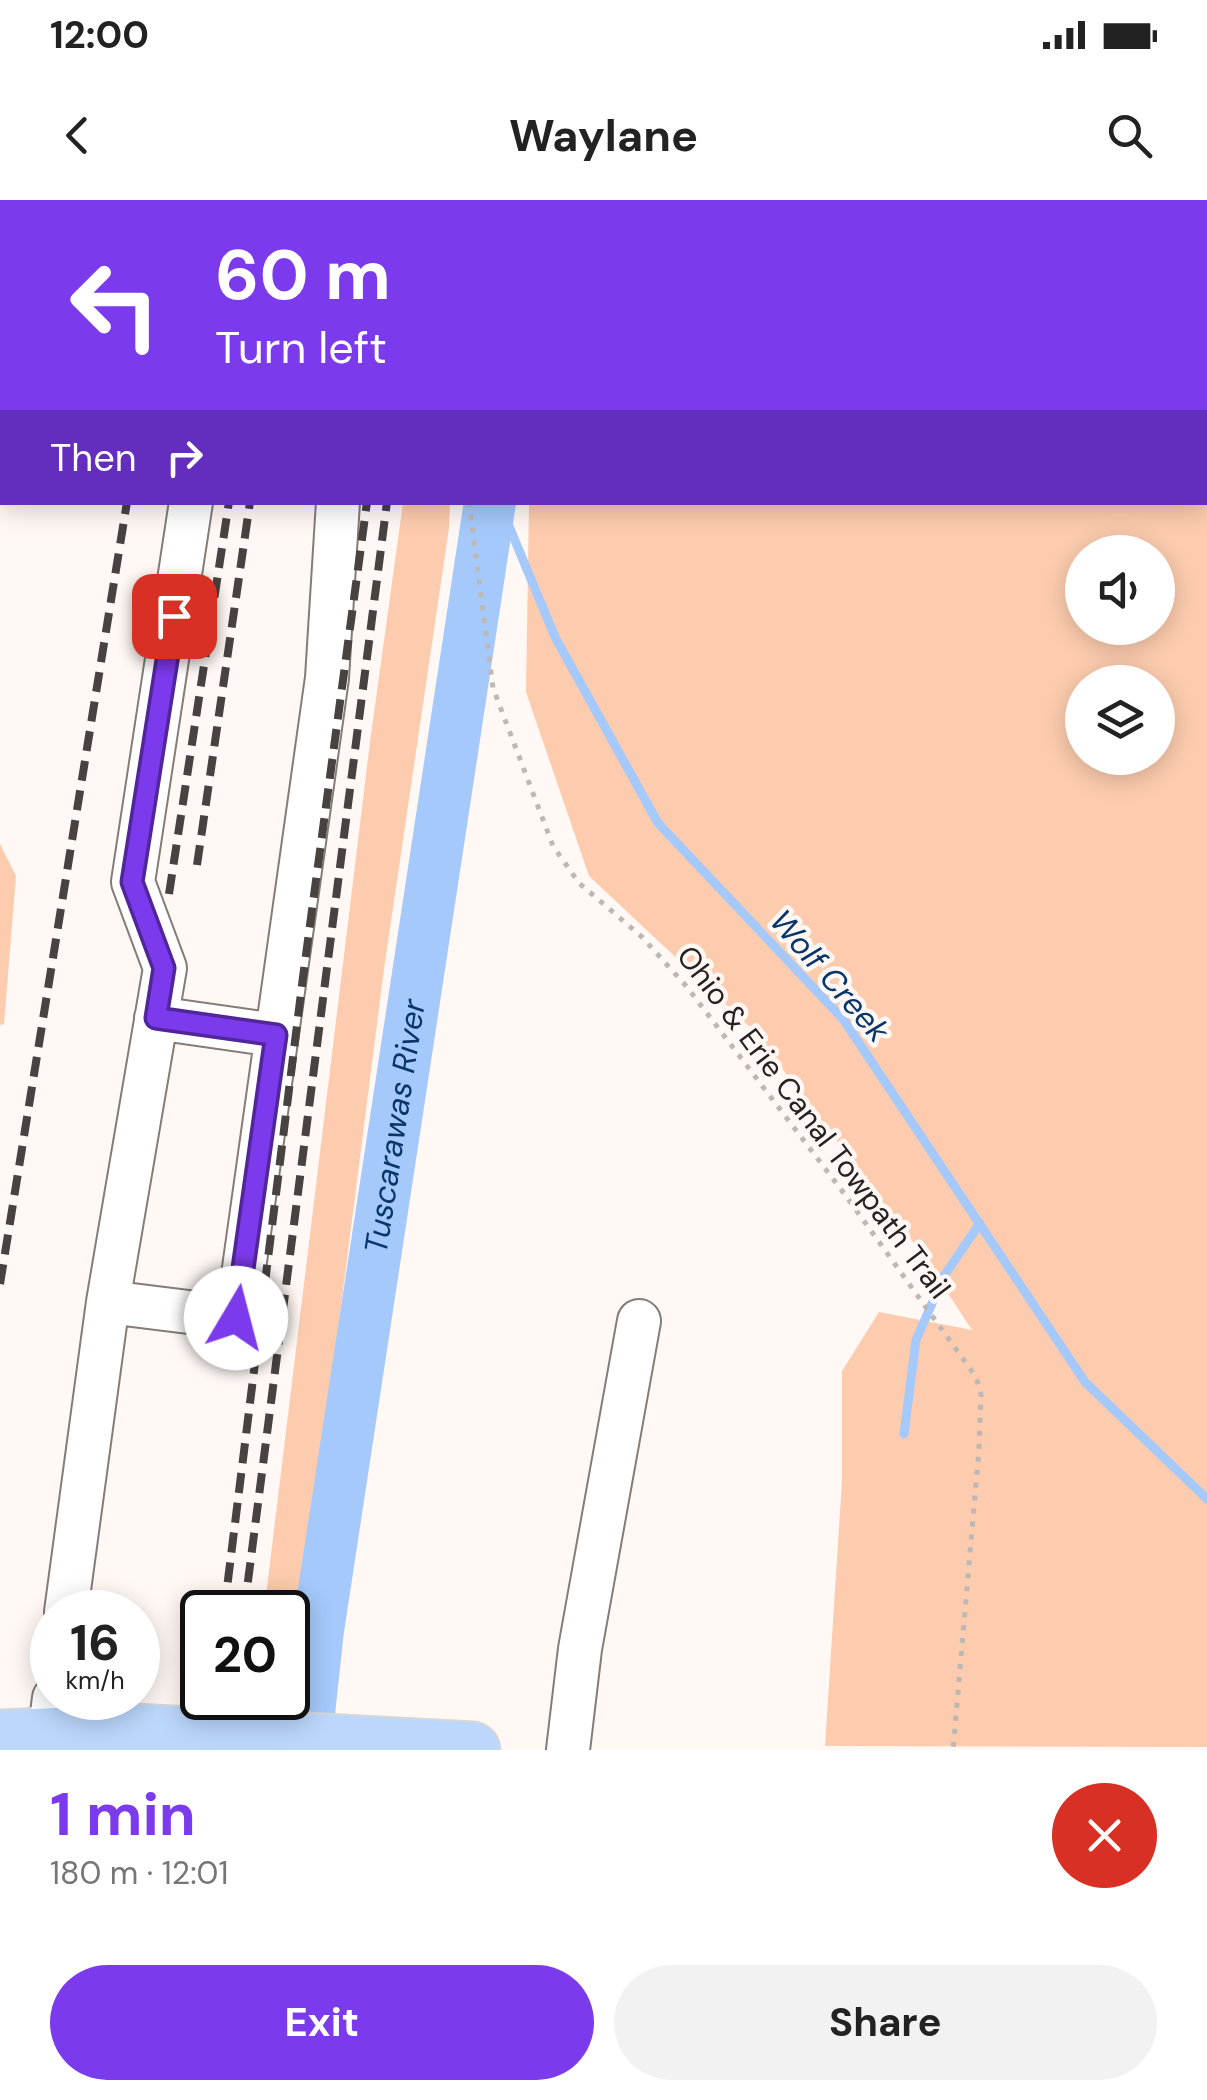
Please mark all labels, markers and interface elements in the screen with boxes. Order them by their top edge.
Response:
text: 12:00 [50,10,149,60]
text: Waylane [509,106,698,165]
icon: back [50,108,105,163]
icon: search [1102,108,1157,163]
text: 60 m [215,230,391,321]
icon: left [50,240,180,370]
text: Turn left [215,318,387,377]
icon: right [157,430,212,485]
text: Then [50,433,137,483]
map controls [1065,535,1175,775]
button: sound [1065,535,1175,645]
pin [132,574,217,659]
icon: arrive [147,589,202,644]
button: layers [1065,665,1175,775]
water label: Wolf Creek [761,901,900,1052]
street label: Ohio & Erie Canal Towpath Trail [668,938,960,1306]
water label: Tuscarawas River [355,995,435,1257]
position arrow [184,1266,288,1370]
speed limit sign: 20 [180,1590,310,1720]
text: 16 [70,1610,120,1676]
text: km/h [65,1664,125,1697]
text: 1 min [50,1775,196,1854]
button: close [1052,1783,1157,1888]
text: 180 m · 12:01 [50,1852,228,1894]
button: Exit [50,1965,594,2080]
button: Share [614,1965,1157,2080]

